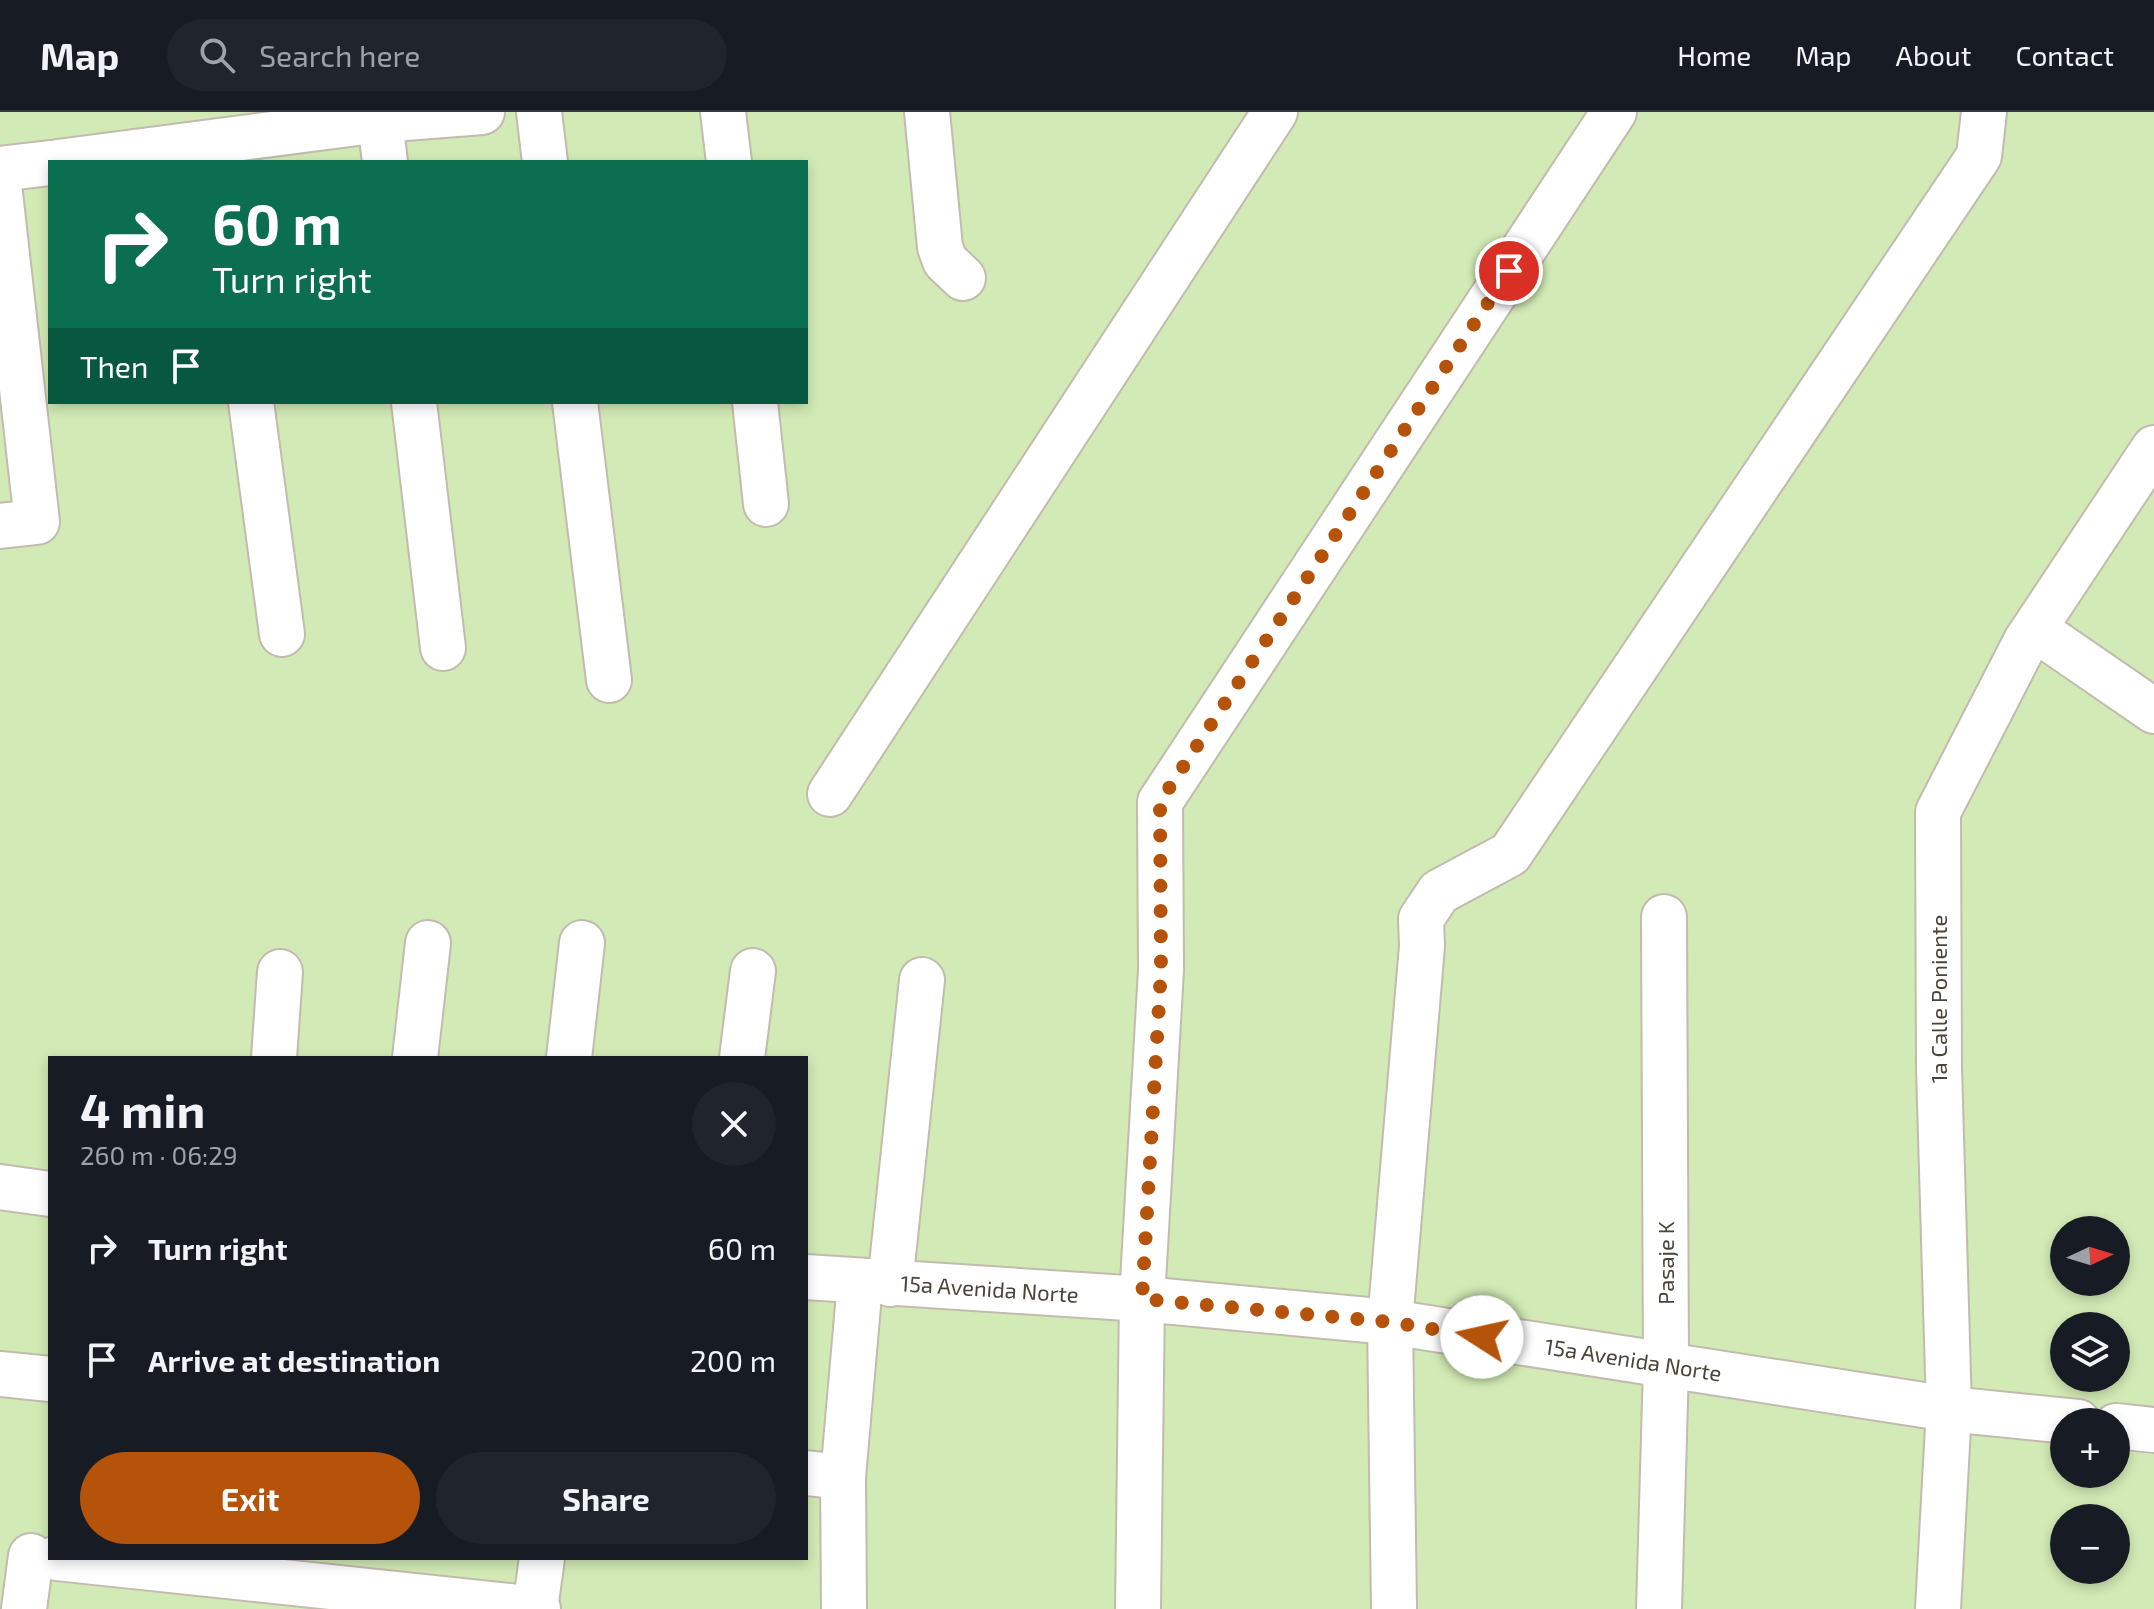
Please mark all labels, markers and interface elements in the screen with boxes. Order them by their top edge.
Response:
search box [167,19,727,91]
text: Map [40,32,119,78]
icon: search [195,33,239,77]
text: Search here [259,37,420,73]
text: Home [1677,38,1751,72]
text: Map [1795,38,1852,72]
text: About [1896,38,1971,72]
text: Contact [2015,38,2114,72]
text: 60 m [212,189,342,256]
icon: right [80,192,184,296]
pin [1475,237,1543,305]
icon: arrive [1487,249,1531,293]
text: Turn right [212,257,372,300]
icon: arrive [164,344,208,388]
text: Then [80,348,148,384]
street label: 1a Calle Poniente [1925,915,1951,1083]
text: 4 min [80,1080,205,1138]
button: close [692,1082,776,1166]
text: 260 m · 06:29 [80,1139,238,1170]
north arrow [2050,1216,2130,1296]
map controls [2050,1216,2130,1584]
street label: Pasaje K [1652,1221,1679,1305]
icon: right [80,1226,124,1270]
text: Turn right [148,1230,288,1266]
text: 60 m [708,1230,776,1266]
street label: 15a Avenida Norte [900,1269,1080,1307]
position arrow [1440,1295,1524,1379]
button: layers [2050,1312,2130,1392]
street label: 15a Avenida Norte [1543,1332,1724,1385]
icon: arrive [80,1338,124,1382]
text: Arrive at destination [148,1342,440,1378]
text: 200 m [690,1342,776,1378]
button: + [2050,1408,2130,1488]
button: Exit [80,1452,420,1544]
button: Share [436,1452,776,1544]
button: − [2050,1504,2130,1584]

